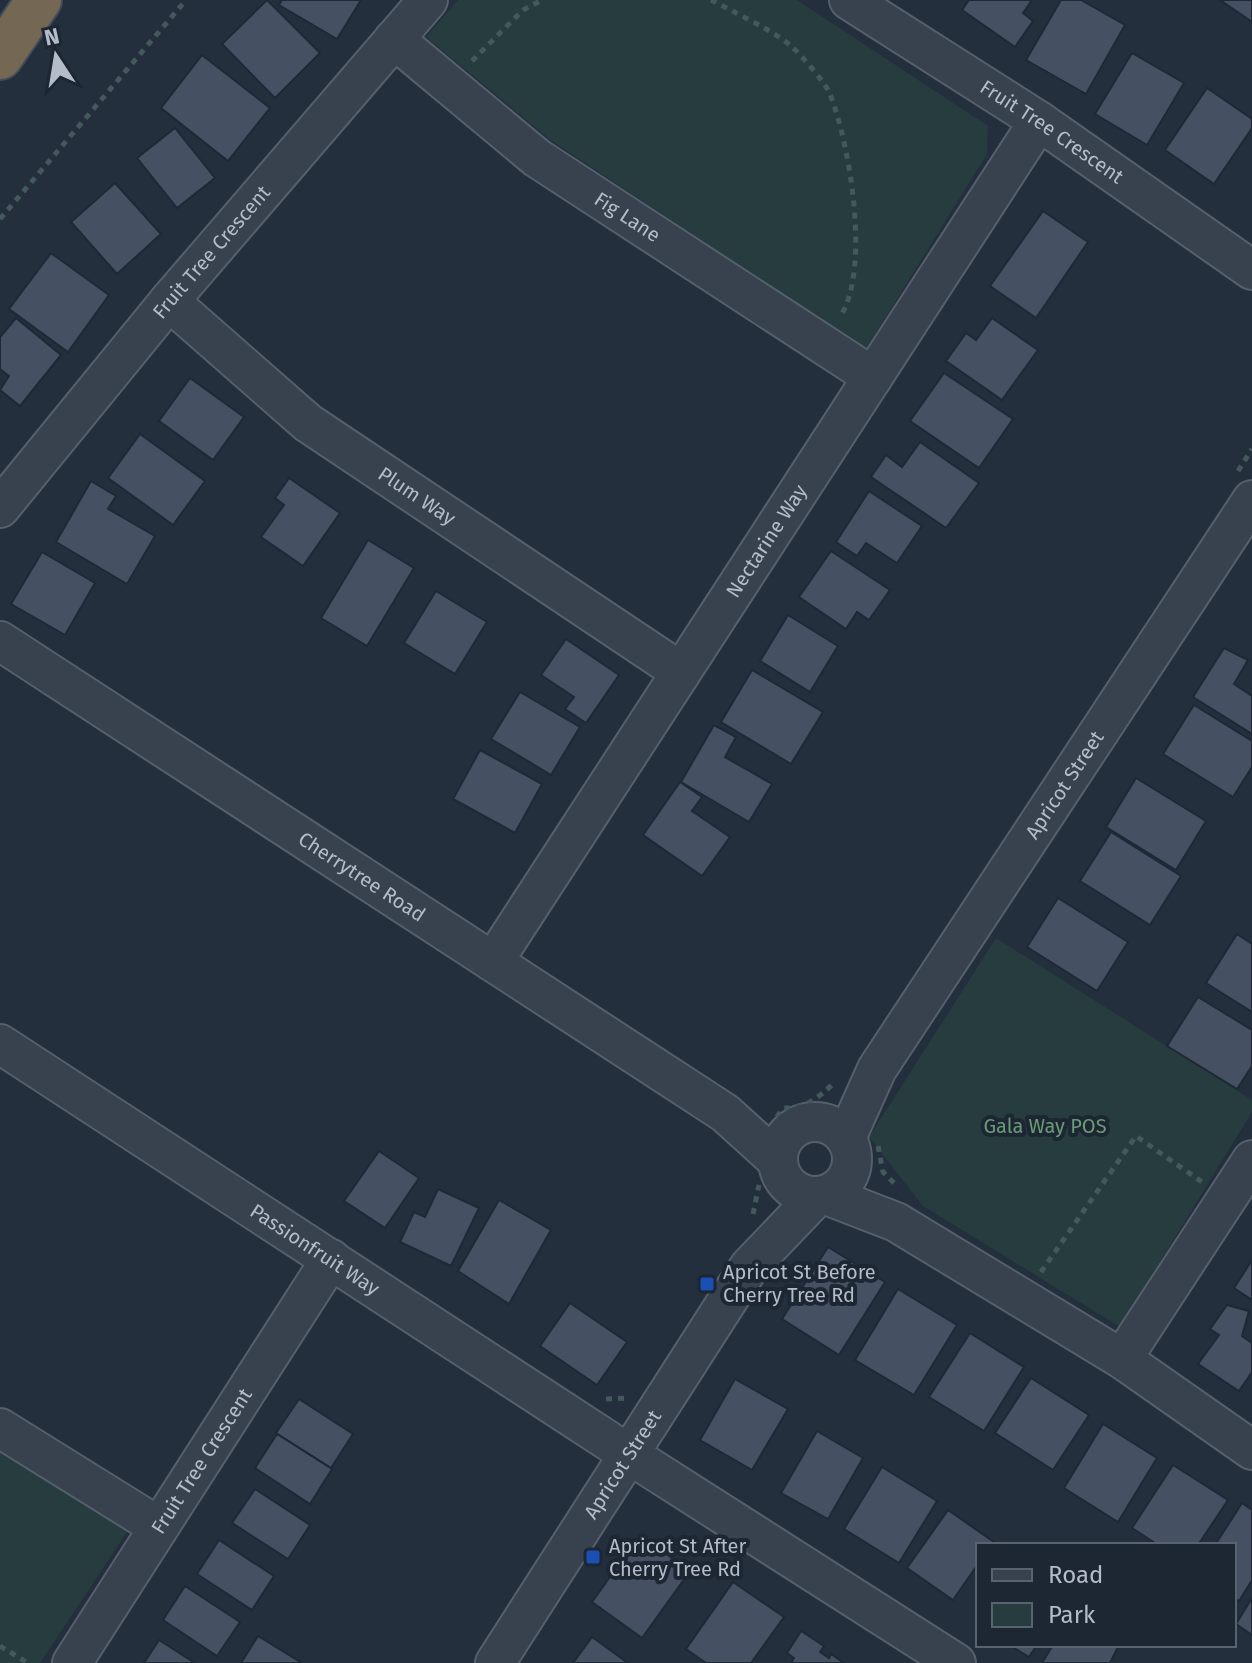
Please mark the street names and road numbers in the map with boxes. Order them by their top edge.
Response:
street label: Fruit Tree Crescent [976,75,1129,189]
street label: Fruit Tree Crescent [148,180,276,323]
street label: Fig Lane [590,187,665,247]
street label: Plum Way [374,461,460,530]
street label: Nectarine Way [721,480,812,602]
street label: Apricot Street [1020,726,1109,843]
street label: Cherrytree Road [294,827,430,927]
street label: Passionfruit Way [246,1199,384,1300]
street label: Fruit Tree Crescent [146,1383,257,1538]
street label: Apricot Street [579,1405,667,1523]

